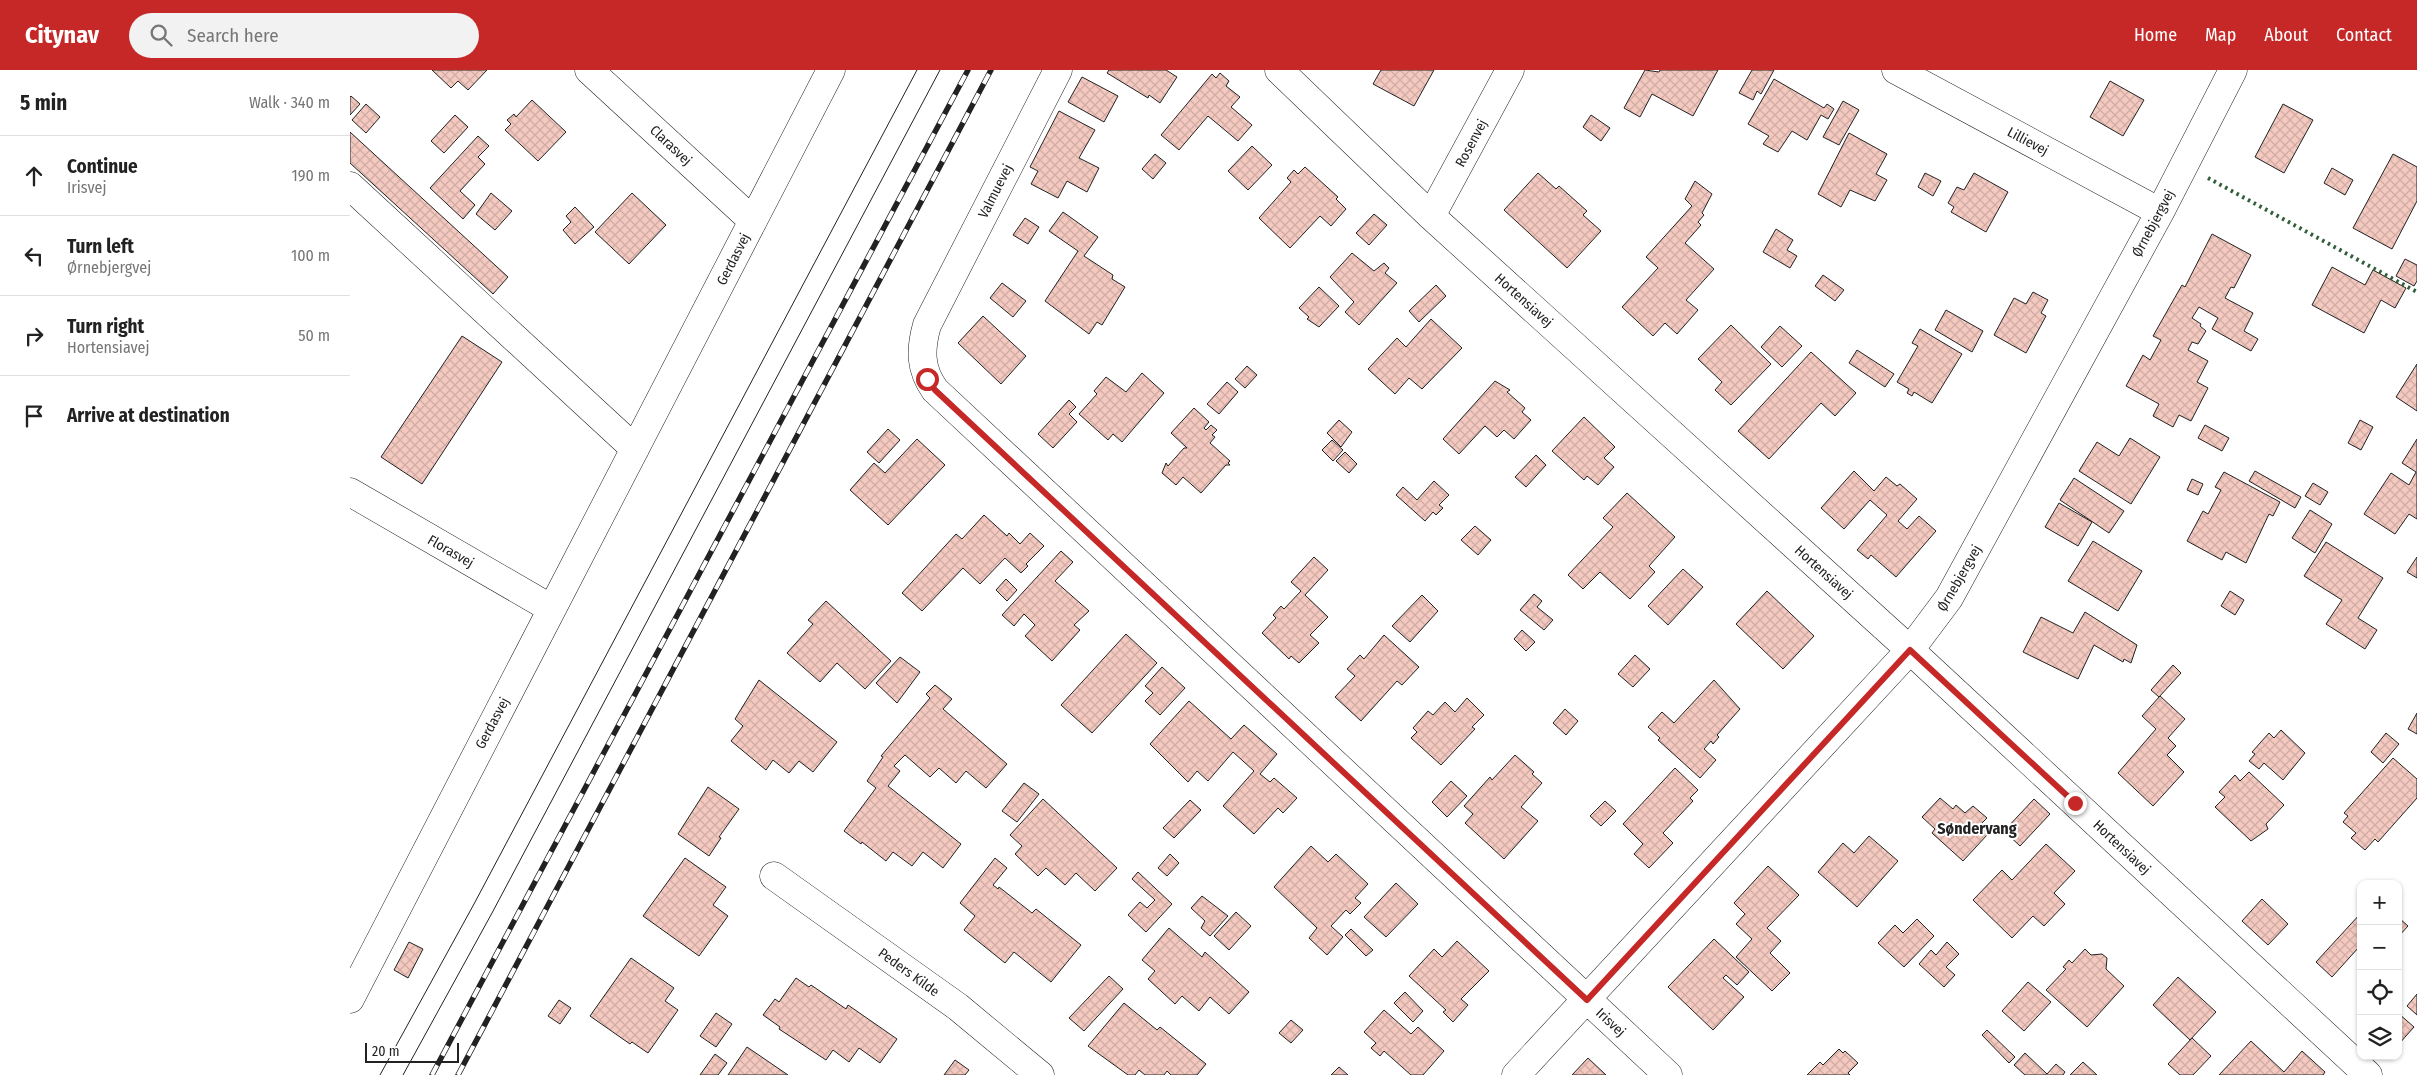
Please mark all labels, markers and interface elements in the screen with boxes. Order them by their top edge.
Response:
search box [129,13,479,58]
text: Citynav [25,21,99,49]
icon: search [147,21,175,49]
text: Search here [187,24,279,47]
text: Home [2134,24,2177,46]
text: Map [2205,24,2236,46]
text: About [2264,24,2308,46]
text: Contact [2336,24,2392,46]
text: 5 min [20,90,67,116]
text: Walk · 340 m [249,93,330,112]
street label: Rosenvej [1452,116,1491,170]
street label: Clarasvej [646,122,695,169]
street label: Lillievej [2004,124,2051,159]
text: Continue [67,155,138,178]
street label: Valmuevej [975,161,1016,221]
icon: ahead [20,162,48,190]
text: 190 m [292,166,330,185]
text: Irisvej [67,178,106,197]
street label: Ørnebjergvej [2129,187,2178,260]
street label: Gerdasvej [713,230,754,288]
text: Turn left [67,235,134,258]
icon: left [20,242,48,270]
text: 100 m [291,246,330,265]
text: Ørnebjergvej [67,258,151,277]
street label: Hortensiavej [1491,270,1556,331]
text: Turn right [67,315,144,338]
icon: right [20,322,48,350]
text: 50 m [298,326,330,345]
text: Hortensiavej [67,338,149,357]
route start [916,368,939,391]
icon: arrive [20,402,48,430]
text: Arrive at destination [67,404,230,427]
street label: Florasvej [425,531,477,571]
street label: Hortensiavej [1791,542,1856,603]
street label: Ørnebjergvej [1934,542,1985,614]
street label: Gerdasvej [472,694,513,752]
route end [2064,792,2087,815]
street label: Hortensiavej [2089,817,2154,878]
district label: Søndervang [1937,819,2017,838]
map controls [2357,880,2402,1060]
button: + [2357,880,2402,925]
button: − [2357,925,2402,970]
street label: Peders Kilde [875,945,943,1000]
button: locate [2357,970,2402,1015]
street label: Irisvej [1592,1004,1629,1040]
button: layers [2357,1015,2402,1060]
scale bar [365,1040,459,1063]
text: 20 m [372,1043,400,1060]

